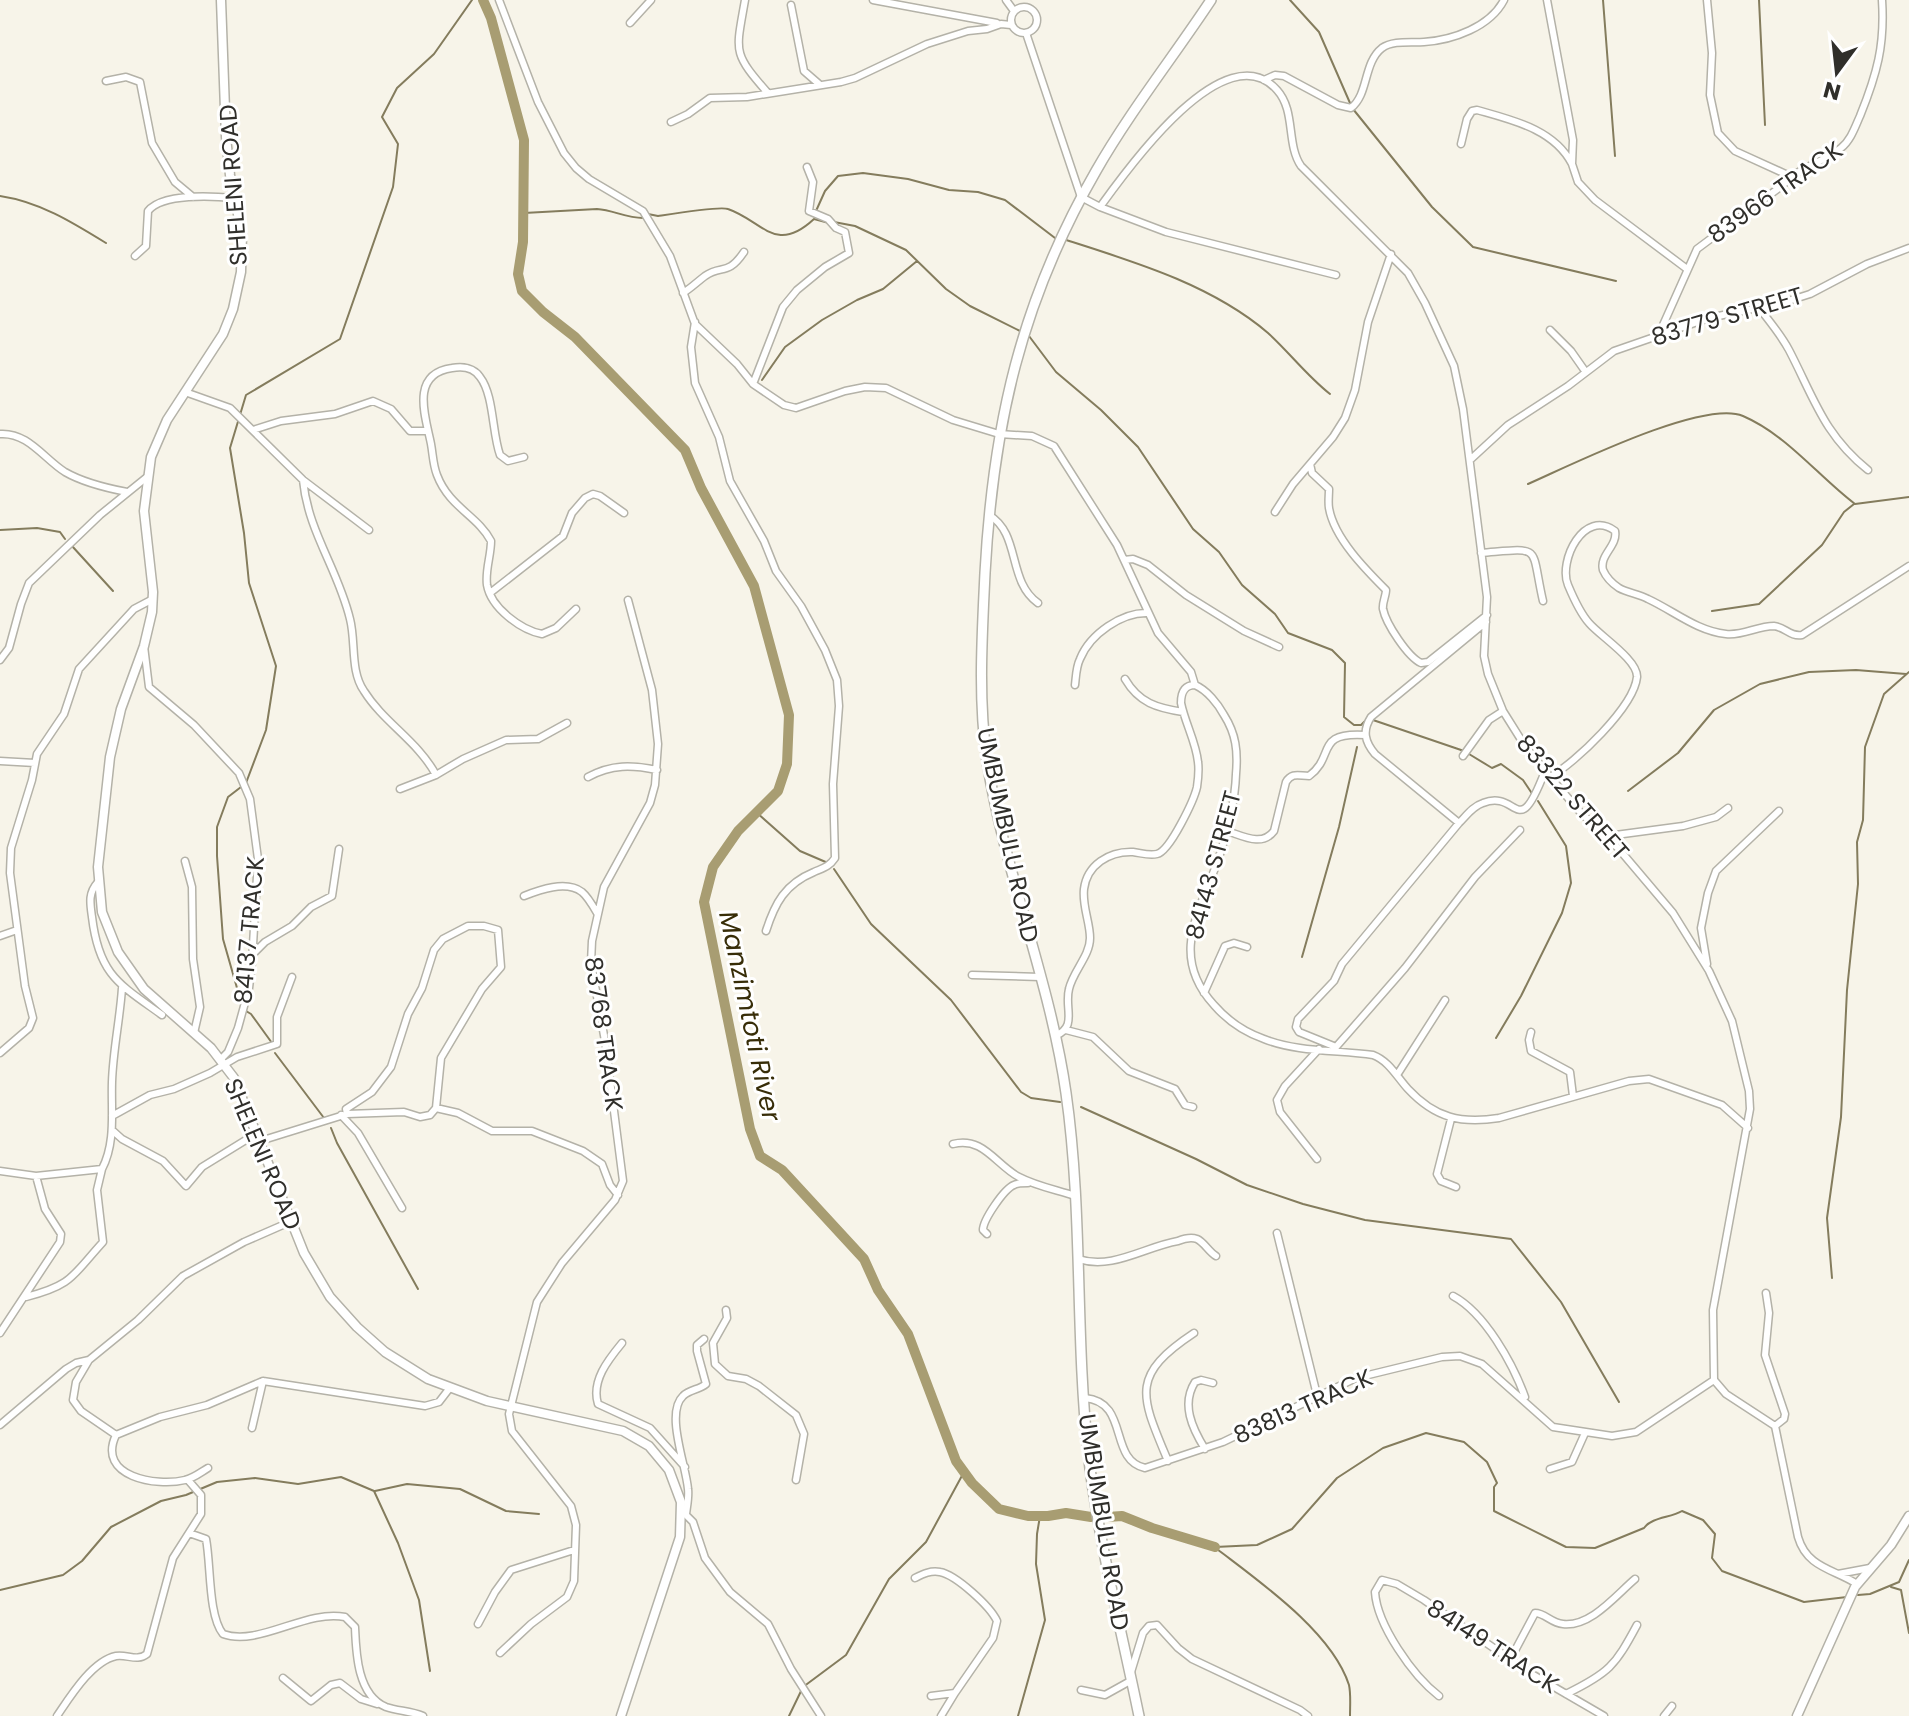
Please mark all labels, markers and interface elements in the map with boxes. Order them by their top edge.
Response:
north arrow [1797,32,1877,112]
text: N [1820,74,1844,108]
street label: SHELENI ROAD [211,103,255,267]
street label: 83966 TRACK [1701,133,1849,251]
street label: 83779 STREET [1647,279,1807,353]
street label: UMBUMBULU ROAD [969,724,1047,946]
street label: 83322 STREET [1509,727,1637,867]
street label: 84143 STREET [1177,787,1249,943]
street label: 84137 TRACK [226,855,272,1005]
water label: Manzimtoti River [710,908,790,1126]
street label: 83768 TRACK [577,955,631,1113]
street label: SHELENI ROAD [216,1073,310,1235]
street label: 83813 TRACK [1228,1361,1378,1451]
street label: UMBUMBULU ROAD [1071,1411,1137,1633]
street label: 84149 TRACK [1421,1591,1565,1701]

